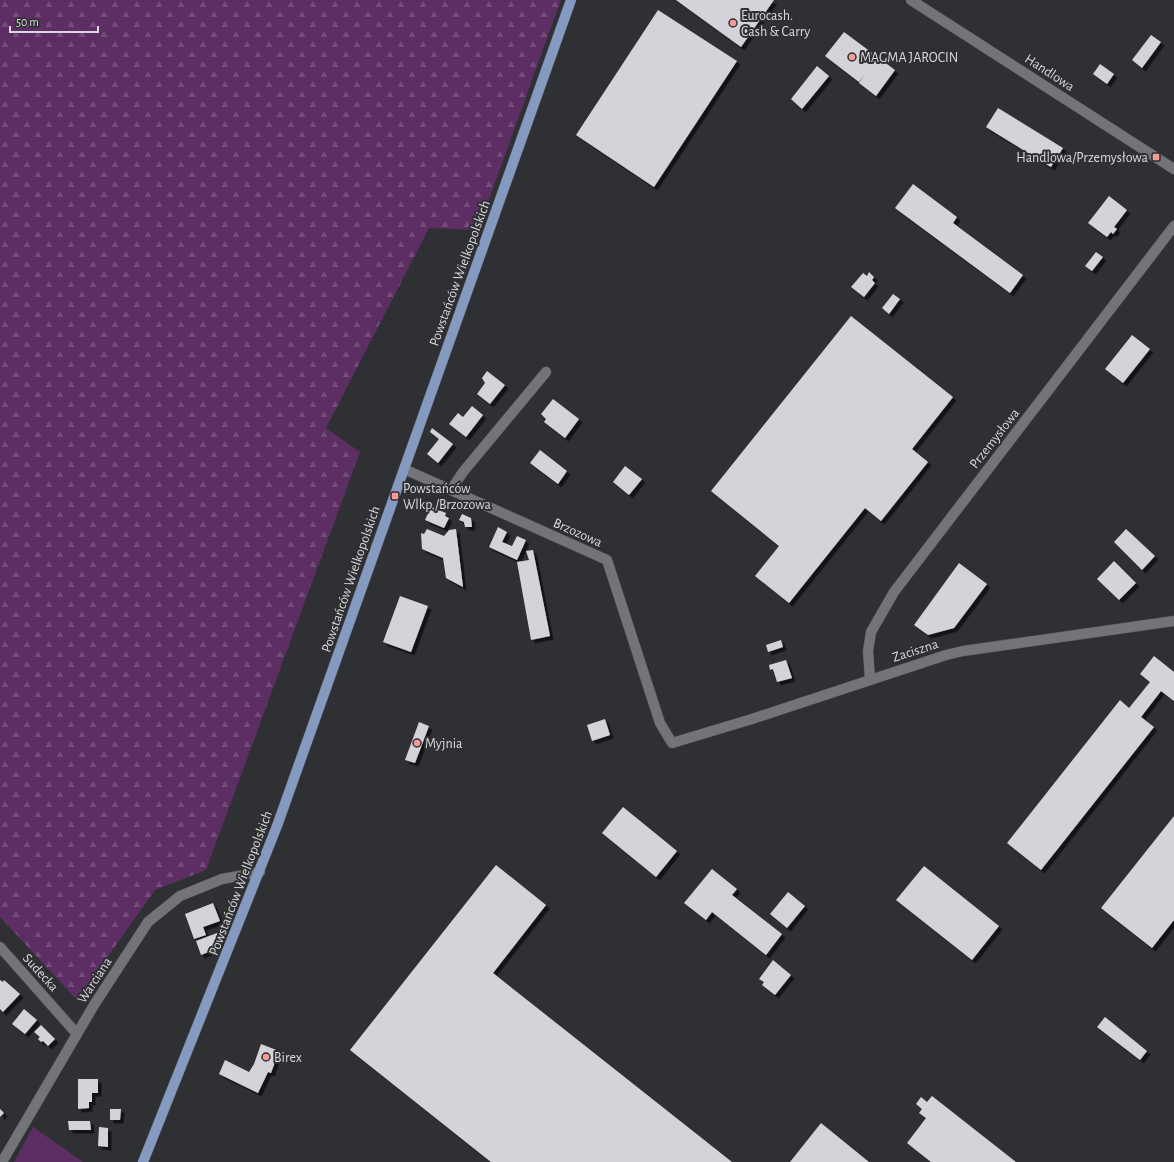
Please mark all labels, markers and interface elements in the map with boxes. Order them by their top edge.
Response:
scale bar [10,8,98,34]
place label: Eurocash. Cash & Carry [741,9,810,39]
text: 50 m [16,16,39,28]
marker: Eurocash. Cash & Carry [728,18,738,28]
place label: MAGMA JAROCIN [860,51,958,65]
marker: MAGMA JAROCIN [847,52,857,62]
street label: Handlowa [1022,52,1077,94]
place label: Handlowa/Przemysłowa [1016,151,1149,165]
marker: Handlowa/Przemysłowa [1151,152,1161,162]
street label: Powstańców Wielkopolskich [427,199,493,348]
street label: Przemysłowa [967,406,1023,471]
place label: Powstańców Wlkp./Brzozowa [403,482,492,512]
marker: Powstańców Wlkp./Brzozowa [390,491,400,501]
street label: Powstańców Wielkopolskich [319,504,383,654]
street label: Brzozowa [551,516,605,550]
street label: Zaciszna [891,637,940,665]
place label: Myjnia [425,737,463,751]
marker: Myjnia [412,738,422,748]
street label: Powstańców Wielkopolskich [207,809,275,958]
street label: Sudecka [20,951,61,995]
street label: Warciana [75,955,115,1006]
place label: Birex [274,1051,302,1065]
marker: Birex [261,1052,271,1062]

